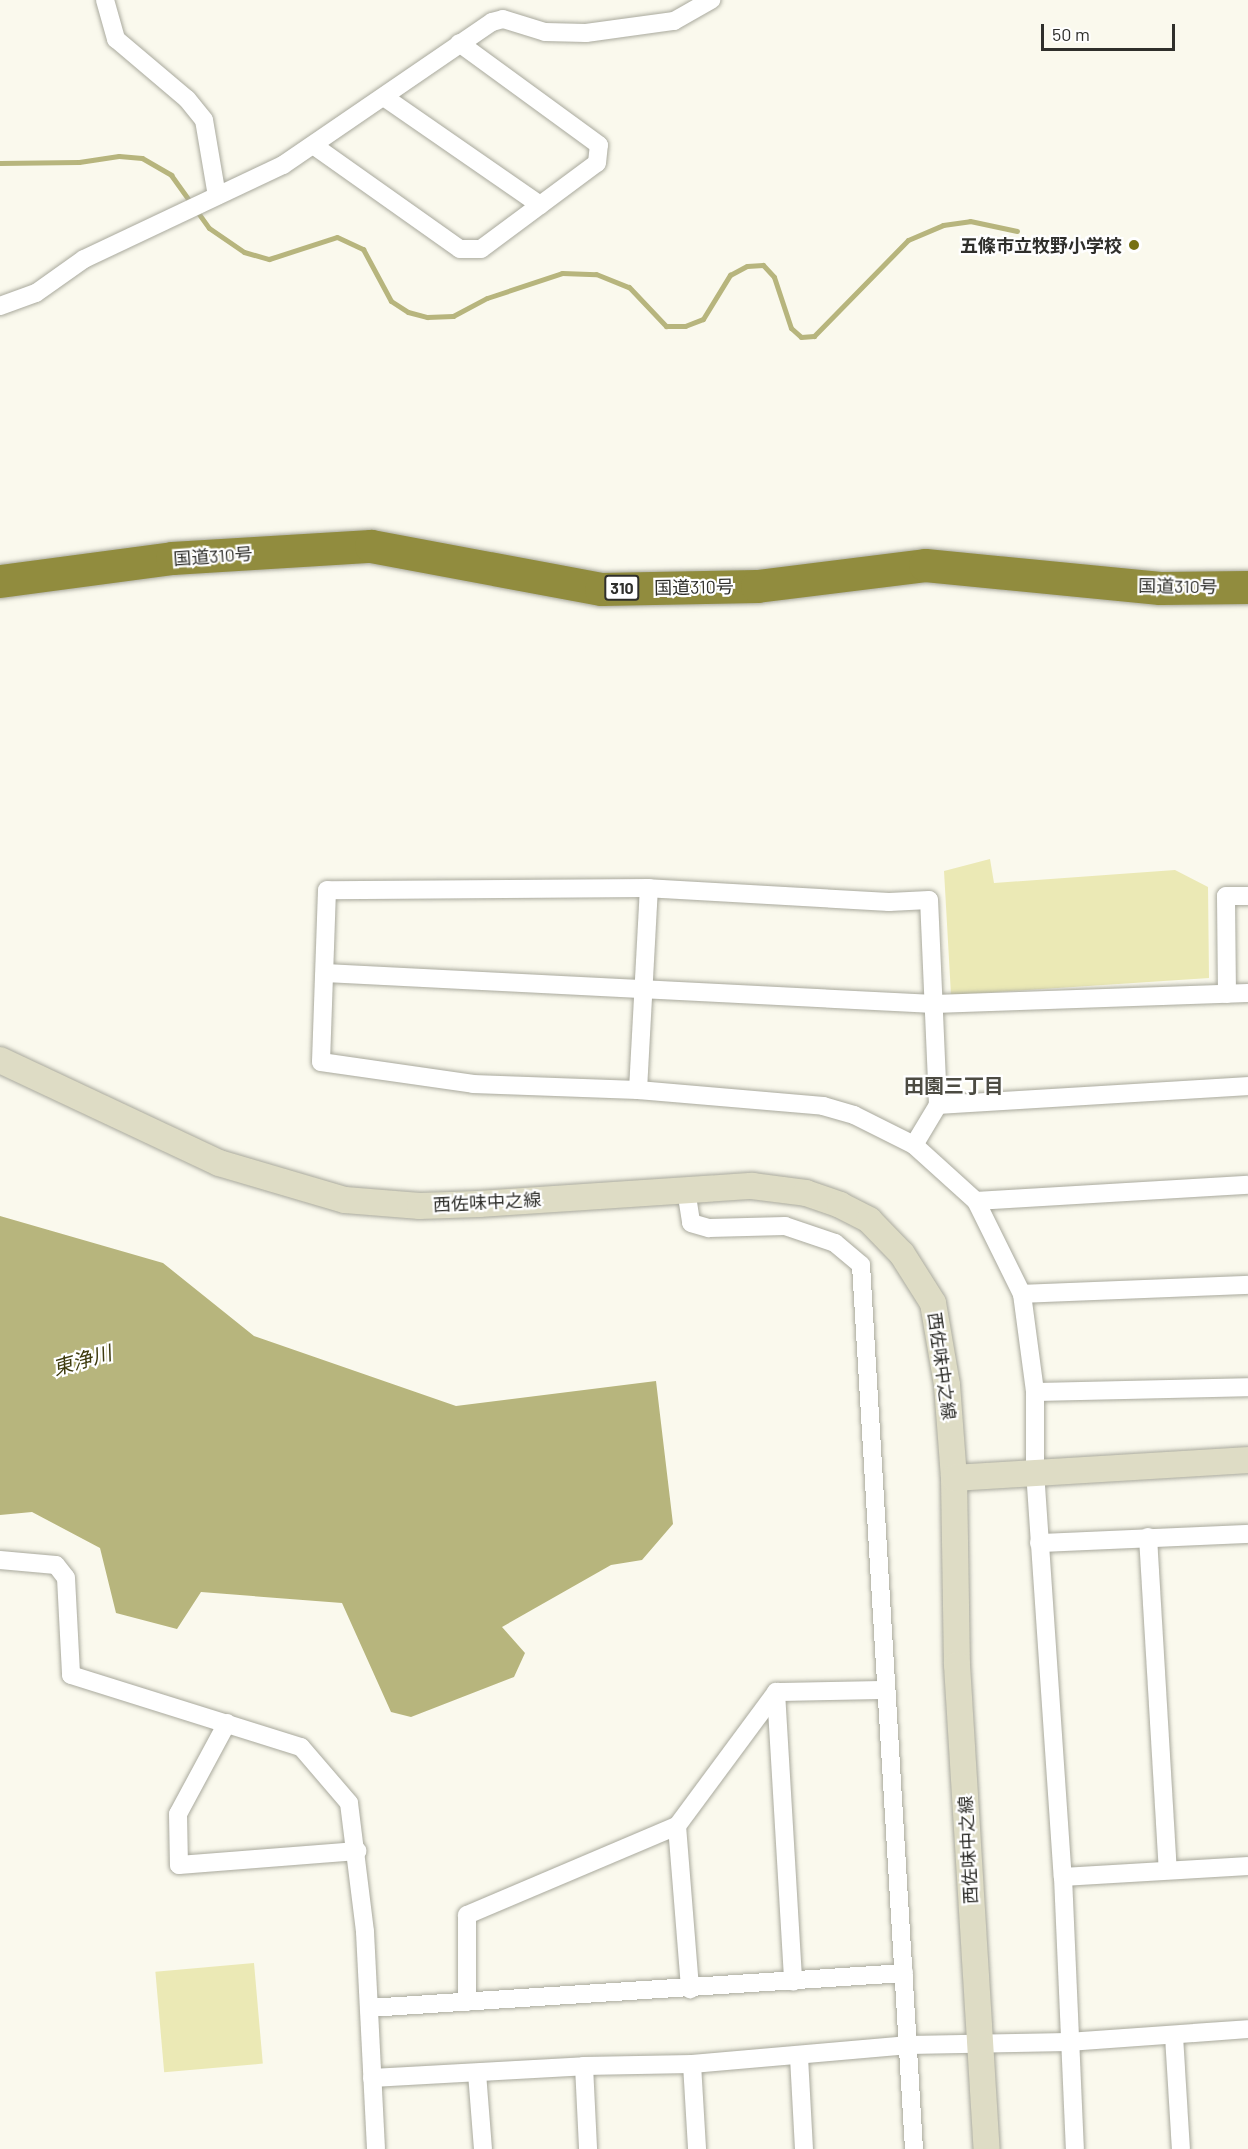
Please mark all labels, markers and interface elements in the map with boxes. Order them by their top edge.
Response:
scale bar [1044,12,1178,50]
text: 50 m [1052,23,1090,45]
place label: 五條市立牧野小学校 [960,234,1122,256]
marker: 五條市立牧野小学校 [1127,238,1141,252]
street label: 国道310号 [173,542,253,570]
road number: 310 [604,575,640,601]
street label: 国道310号 [1138,575,1218,597]
street label: 国道310号 [654,576,734,598]
district label: 田園三丁目 [904,1073,1004,1097]
street label: 西佐味中之線 [433,1188,541,1216]
street label: 西佐味中之線 [924,1311,960,1421]
water label: 東浄川 [50,1340,114,1380]
street label: 西佐味中之線 [954,1796,982,1904]

